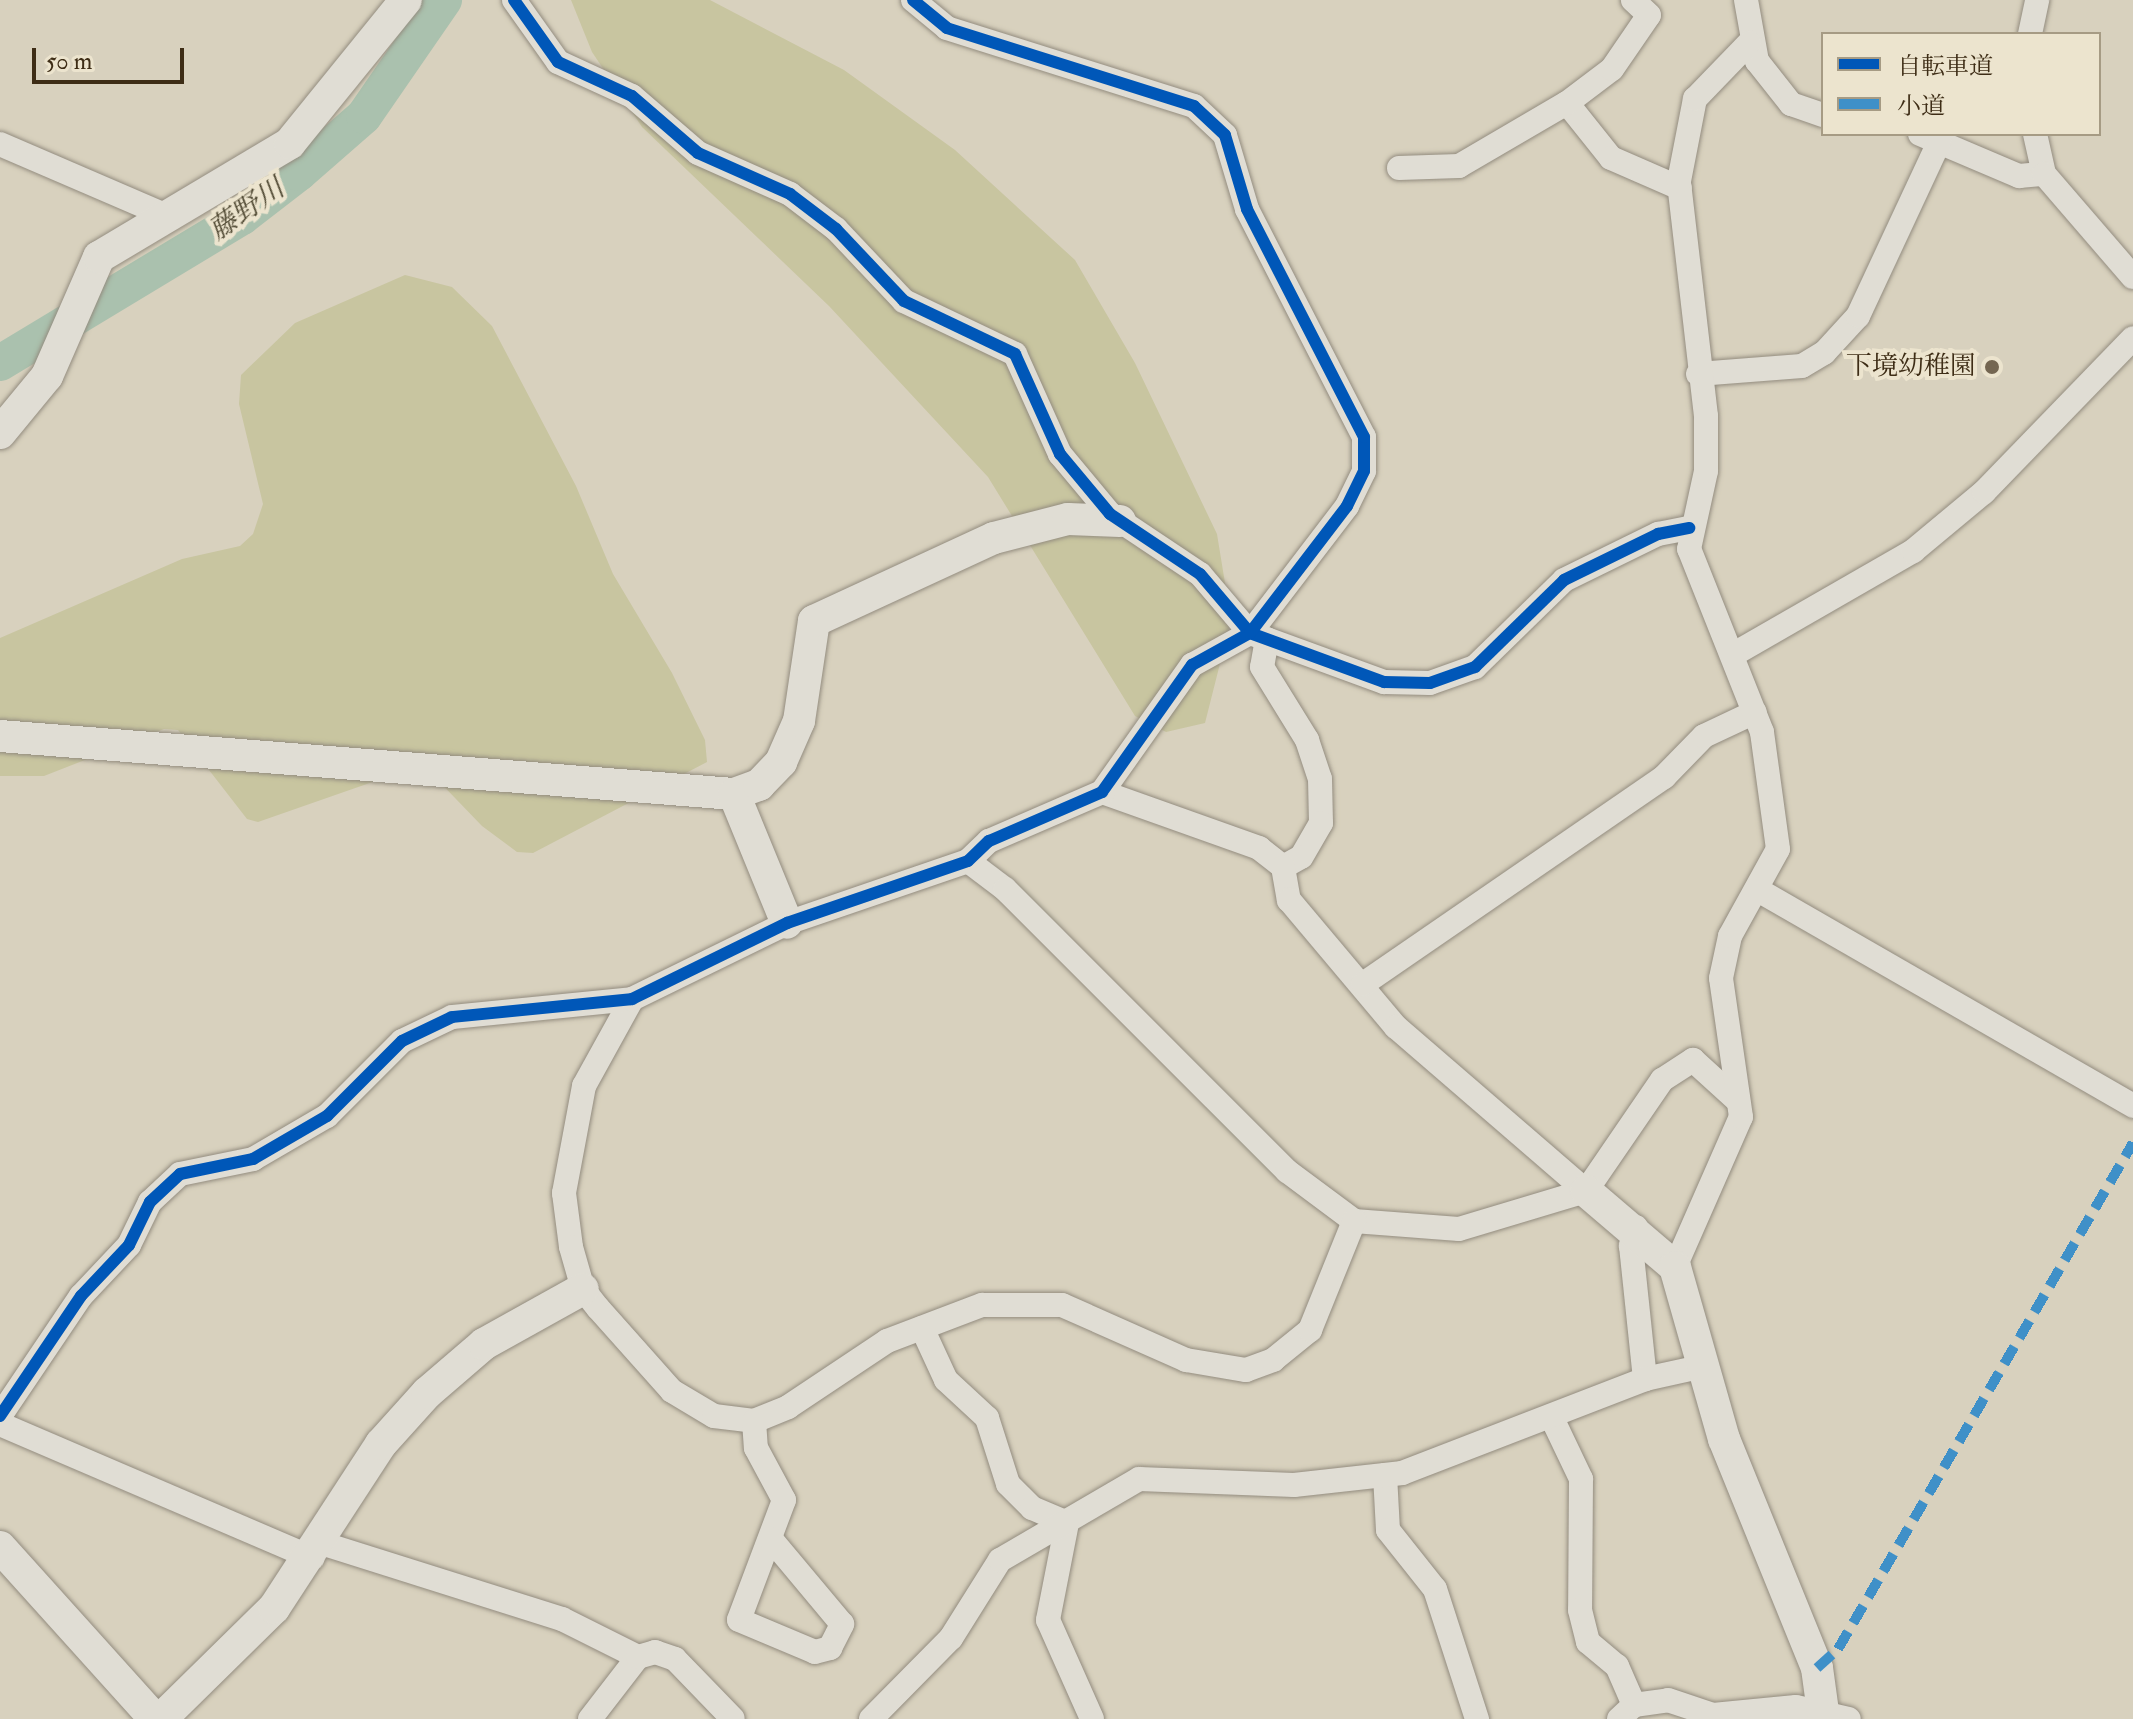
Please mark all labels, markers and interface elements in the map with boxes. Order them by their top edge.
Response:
scale bar [36,32,188,82]
legend [1821,32,2101,136]
text: 50 m [46,46,92,77]
text: 自転車道 [1897,51,1993,82]
text: 小道 [1897,91,1945,122]
water label: 藤野川 [203,172,291,248]
place label: 下境幼稚園 [1846,351,1976,383]
marker: 下境幼稚園 [1983,358,2001,376]

